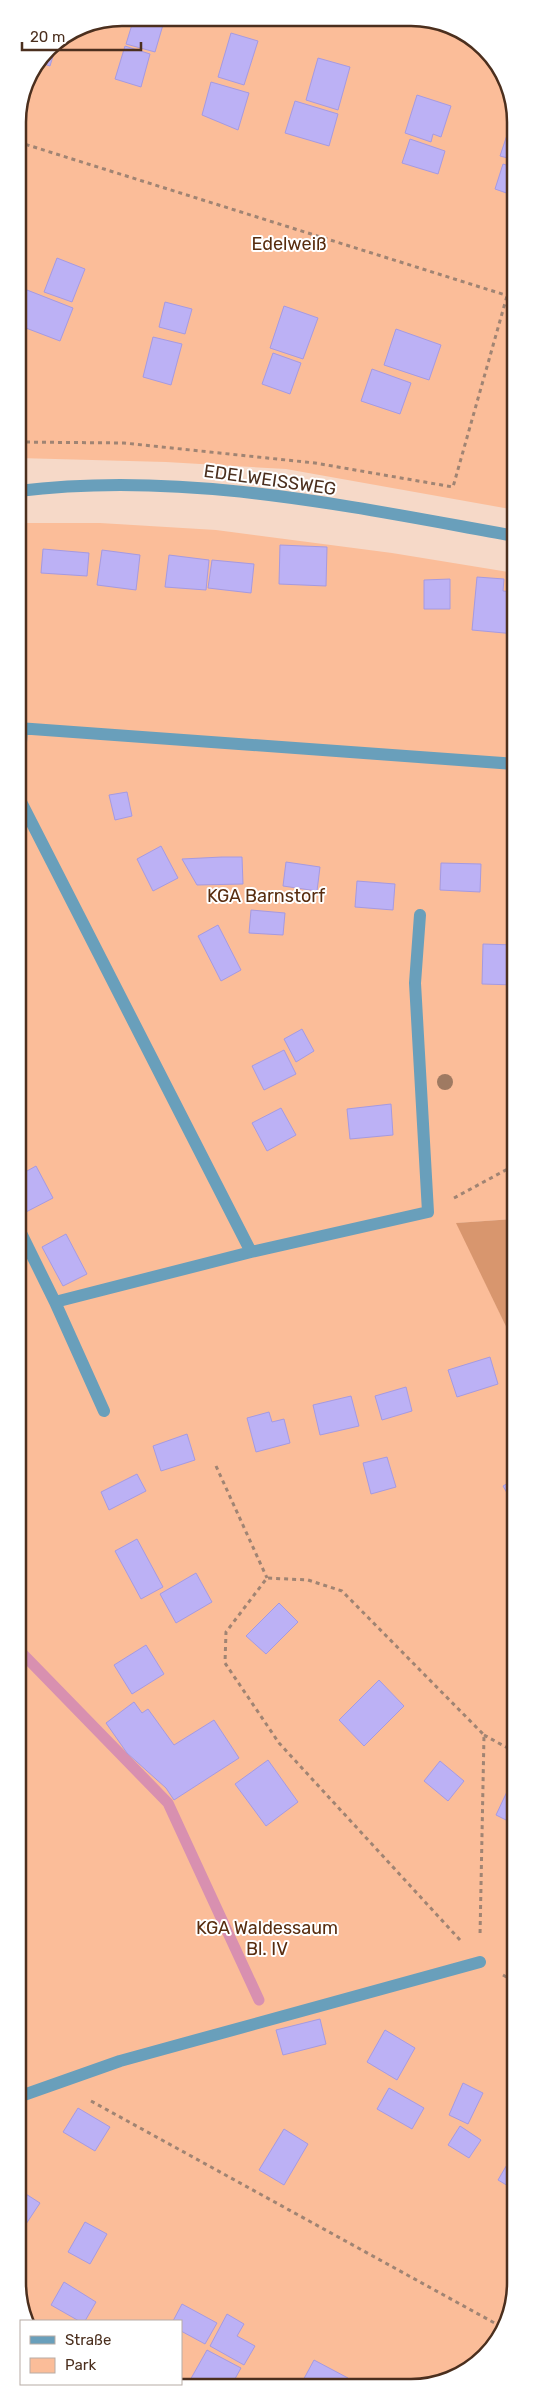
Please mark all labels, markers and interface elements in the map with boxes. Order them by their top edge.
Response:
scale bar [22,20,141,52]
text: 20 m [30,28,65,46]
park label: Edelweiß [251,233,327,255]
street label: EDELWEISSWEG [202,460,338,500]
park label: KGA Barnstorf [207,885,325,907]
park label: KGA Waldessaum Bl. IV [196,1917,338,1960]
legend [20,2320,182,2385]
text: Straße [65,2331,111,2349]
text: Park [65,2356,96,2374]

